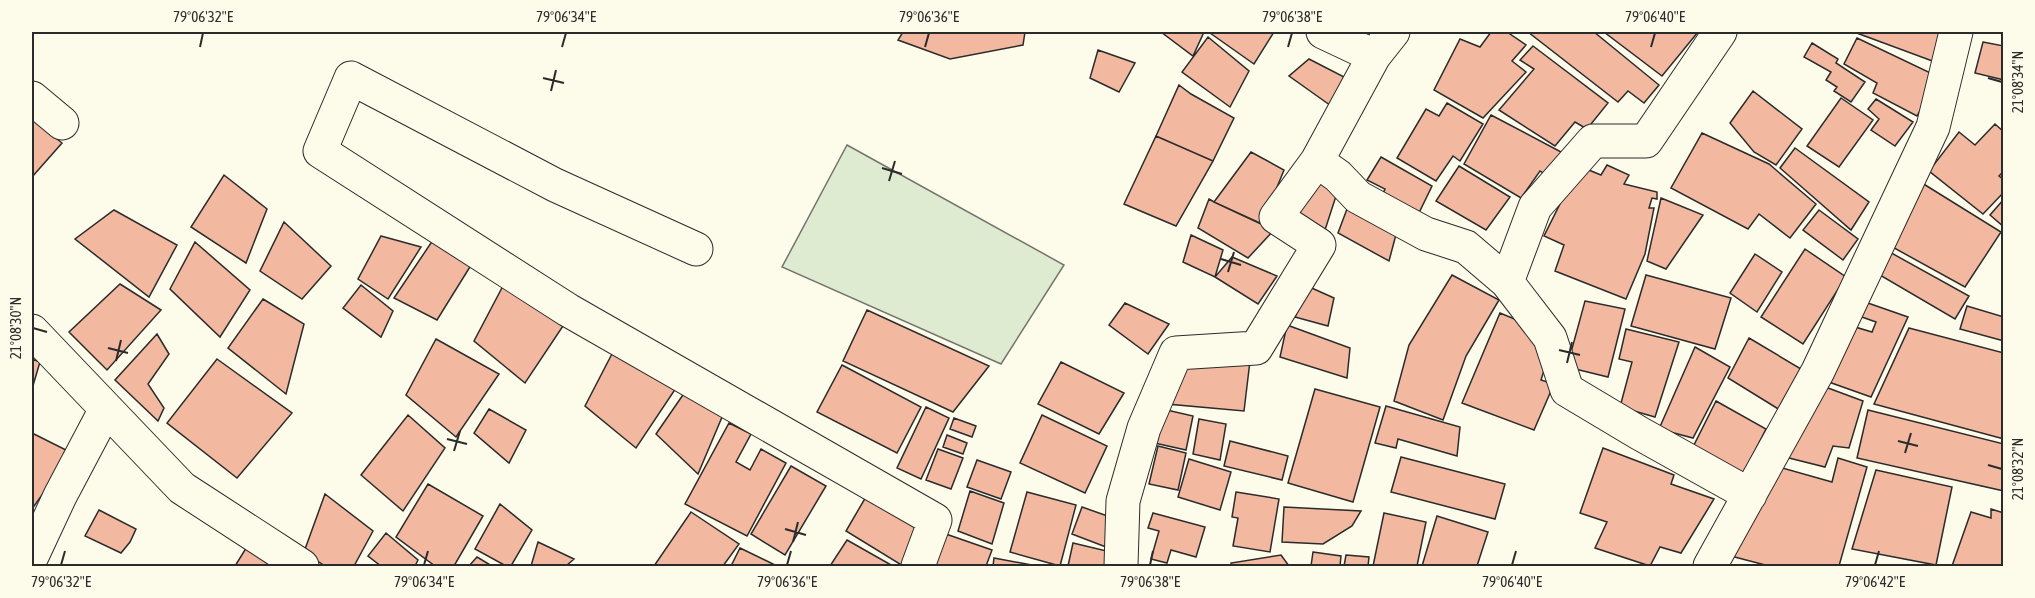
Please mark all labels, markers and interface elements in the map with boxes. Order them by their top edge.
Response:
text: 79°06'32"E [173,8,234,25]
text: 79°06'34"E [536,8,597,25]
text: 79°06'36"E [899,8,960,25]
text: 79°06'38"E [1262,8,1323,25]
text: 79°06'40"E [1625,8,1686,25]
text: 21°08'34"N [2009,51,2026,113]
text: 21°08'30"N [7,297,24,359]
text: 21°08'32"N [2009,438,2026,500]
text: 79°06'32"E [31,573,92,590]
text: 79°06'34"E [394,573,455,590]
text: 79°06'36"E [757,573,818,590]
text: 79°06'38"E [1120,573,1181,590]
text: 79°06'40"E [1482,573,1543,590]
text: 79°06'42"E [1845,573,1906,590]

